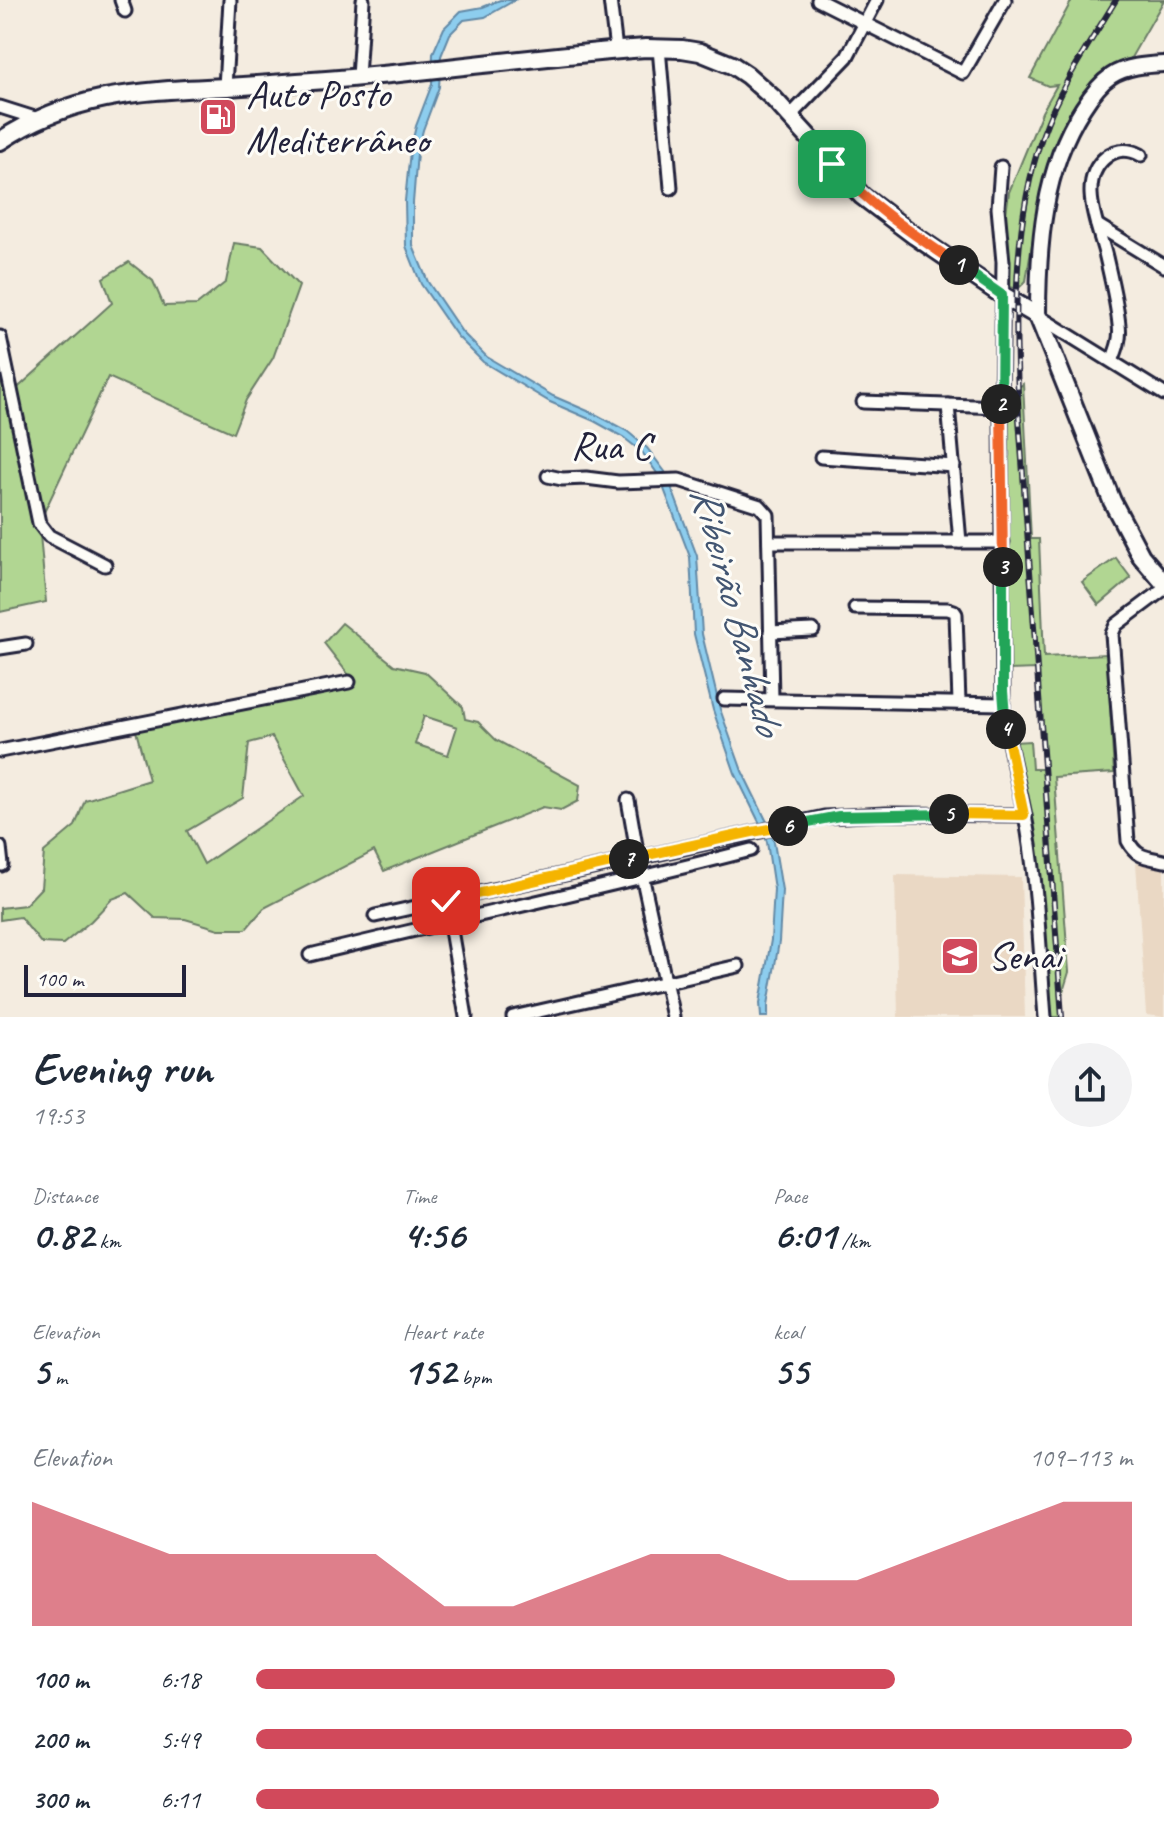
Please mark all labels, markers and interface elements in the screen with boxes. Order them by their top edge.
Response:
place label: Auto Posto Mediterrâneo [246,69,433,165]
fuel station icon: Auto Posto Mediterrâneo [197,96,239,138]
pin [798,130,866,198]
icon: arrive [810,142,854,186]
pin: 1 [939,245,979,285]
text: 1 [954,251,964,279]
pin: 2 [981,384,1021,424]
text: 2 [996,390,1006,418]
street label: Rua C [571,420,656,472]
water label: Ribeirão Banhado [679,481,797,744]
pin: 3 [983,547,1023,587]
text: 3 [998,553,1008,581]
pin: 4 [986,709,1026,749]
text: 4 [1001,715,1011,743]
pin: 5 [929,794,969,834]
text: 5 [944,800,954,828]
pin: 6 [768,806,808,846]
text: 6 [783,812,793,840]
pin: 7 [609,839,649,879]
text: 7 [624,845,634,873]
pin [412,867,480,935]
icon: check [424,879,468,923]
place label: Senai [988,931,1066,981]
school or university icon: Senai [939,935,981,977]
scale bar [24,961,186,997]
text: 100 m [36,965,83,993]
text: Evening run [32,1041,212,1096]
button: share [1048,1043,1132,1127]
text: 19:53 [32,1099,84,1132]
text: Distance [32,1182,98,1210]
text: Time [403,1182,436,1210]
text: Pace [773,1182,807,1210]
text: 0.82 [32,1210,94,1260]
text: 4:56 [403,1210,465,1260]
text: 6:01 [773,1210,836,1260]
text: km [94,1227,121,1255]
text: /km [836,1227,870,1255]
text: Elevation [32,1318,100,1346]
text: Heart rate [403,1318,483,1346]
text: kcal [773,1318,802,1346]
text: 5 [32,1346,49,1396]
text: 152 [403,1346,456,1396]
text: 55 [773,1346,808,1396]
text: m [49,1363,67,1391]
text: bpm [456,1363,492,1391]
text: Elevation [32,1441,112,1474]
text: 109–113 m [1029,1441,1132,1474]
text: 100 m [32,1663,88,1696]
text: 6:18 [160,1663,200,1696]
text: 200 m [32,1723,88,1756]
text: 5:49 [160,1723,200,1756]
text: 300 m [32,1783,88,1816]
text: 6:11 [160,1783,200,1816]

